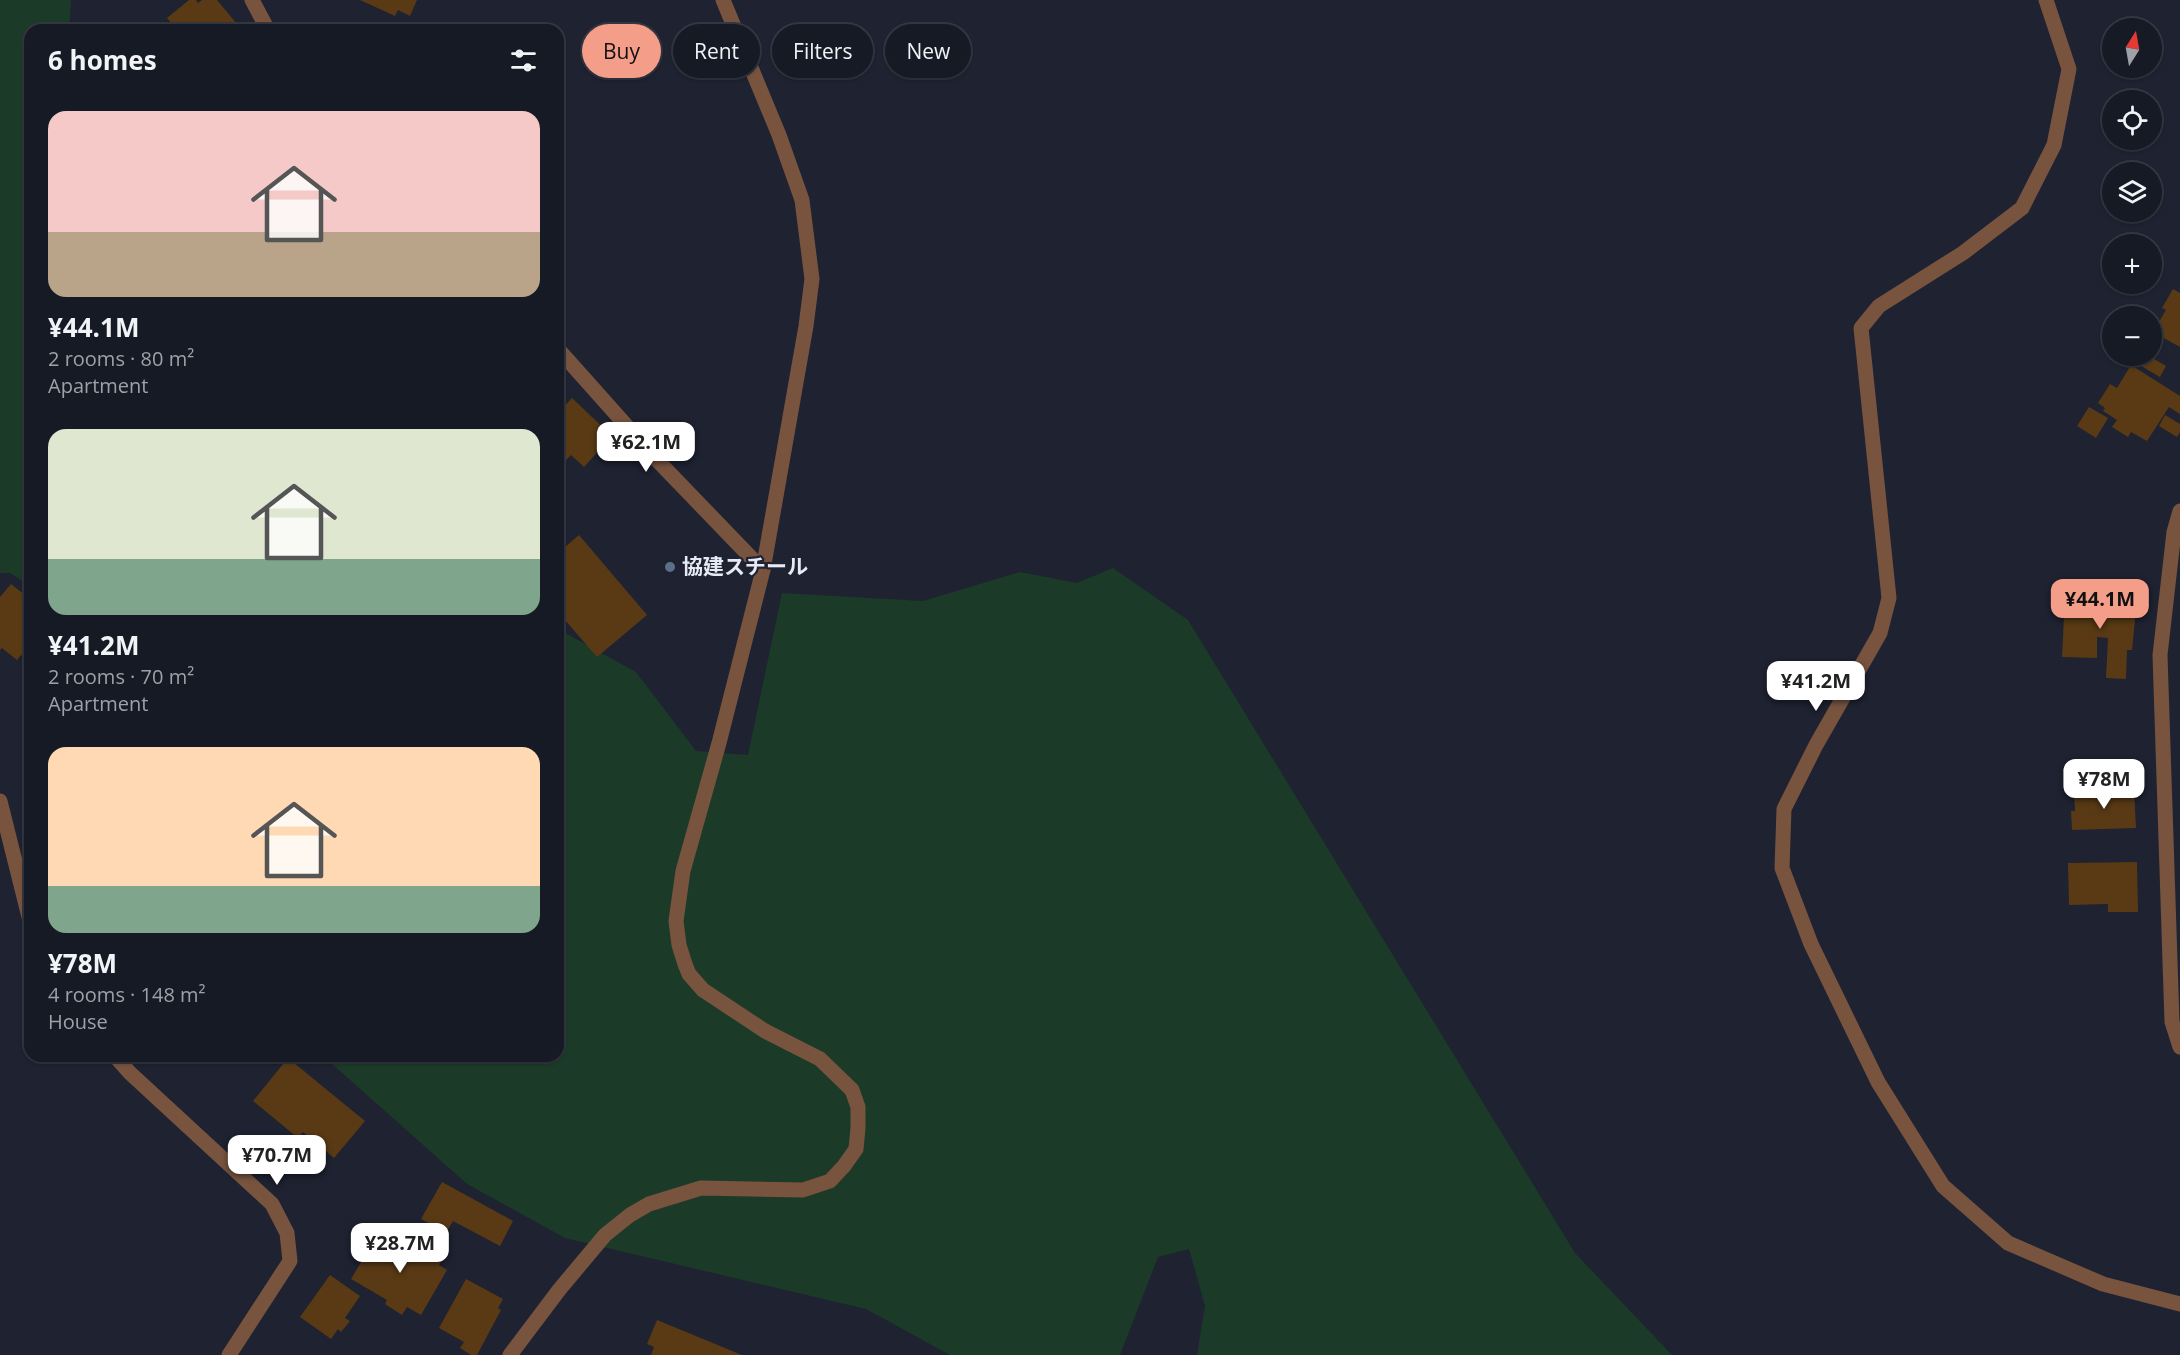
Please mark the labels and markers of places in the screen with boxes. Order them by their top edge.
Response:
pin: ¥62.1M [597,422,695,473]
place label: 協建スチール [682,552,808,580]
marker: 協建スチール [663,560,677,574]
pin: ¥44.1M [2051,579,2149,630]
pin: ¥41.2M [1767,661,1865,712]
pin: ¥78M [2068,759,2140,810]
pin: ¥70.7M [228,1135,326,1186]
pin: ¥28.7M [351,1223,449,1274]

